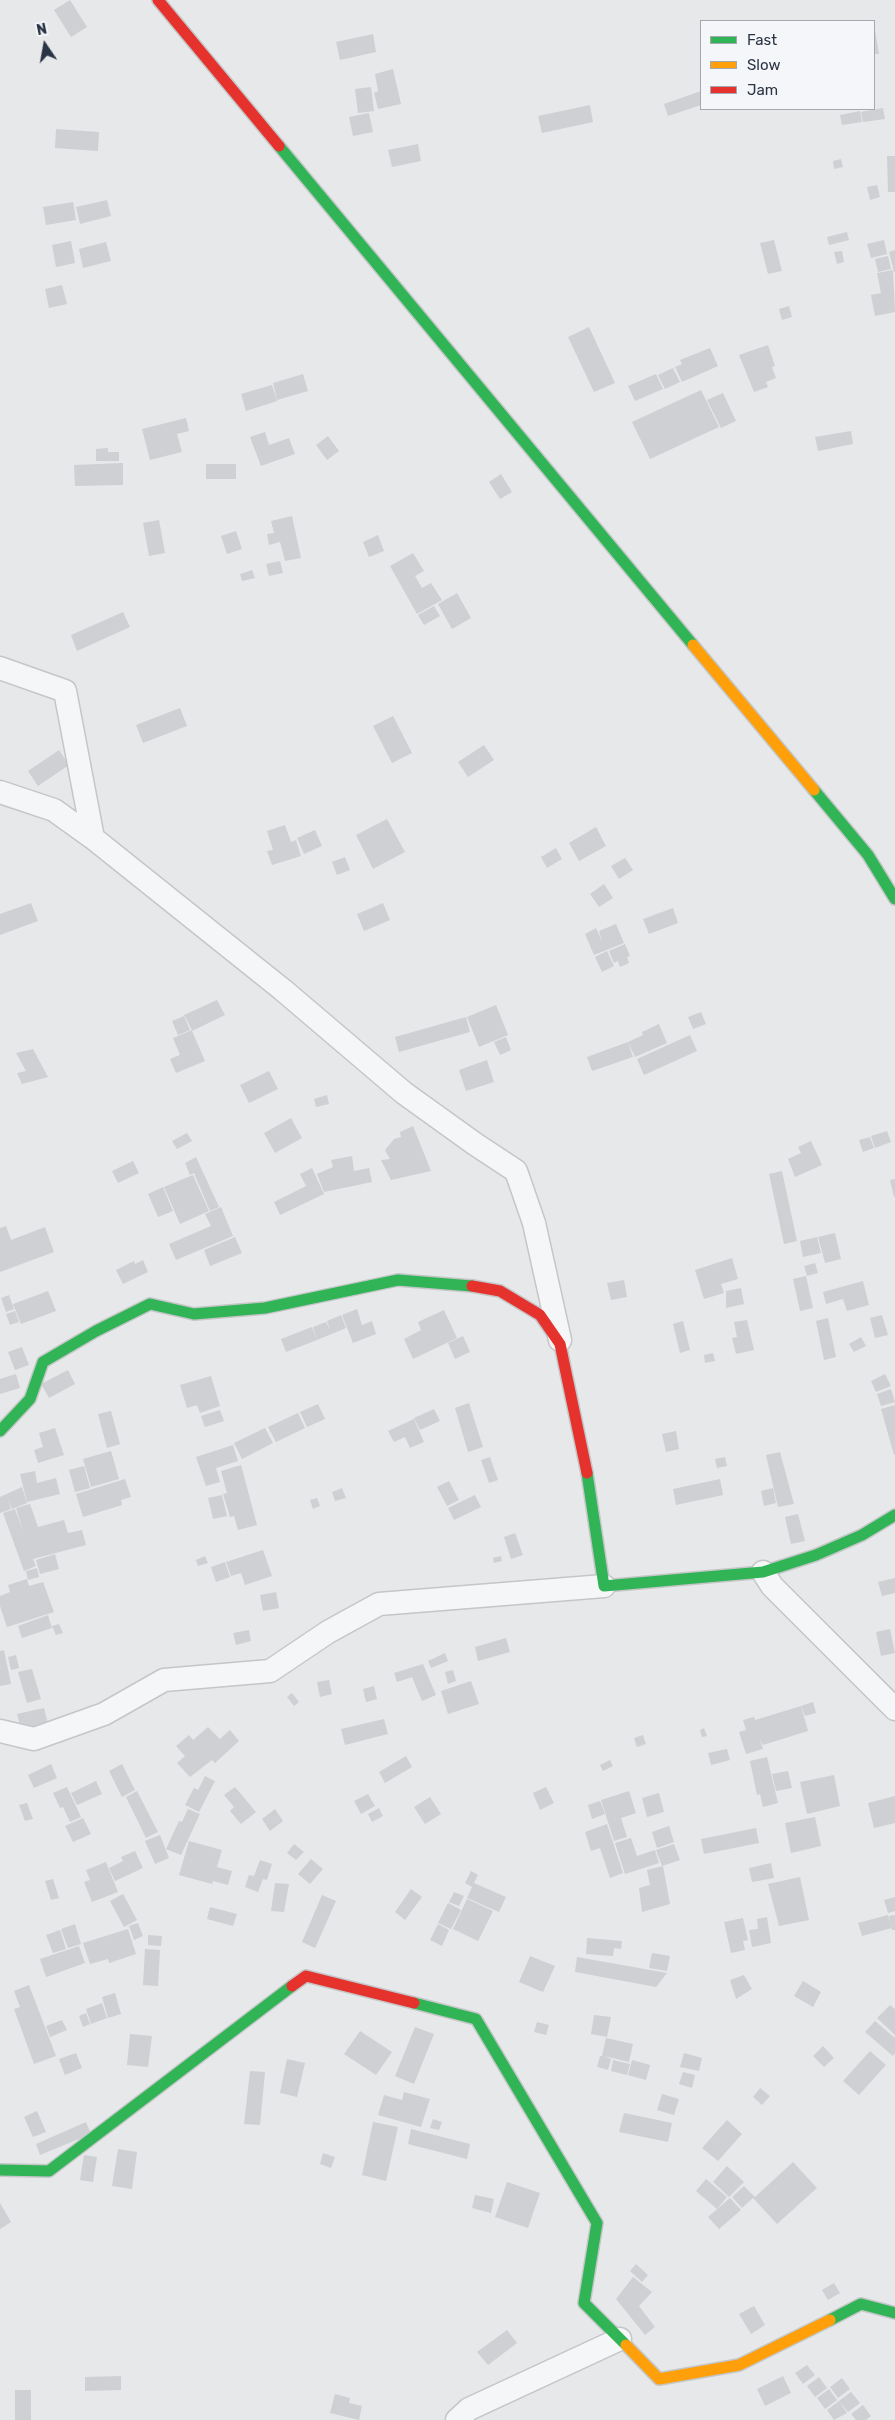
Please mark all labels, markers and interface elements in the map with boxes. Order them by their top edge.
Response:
north arrow [20,20,70,70]
text: N [35,20,48,39]
legend [700,20,875,110]
text: Fast [747,31,777,49]
text: Slow [747,56,780,74]
text: Jam [747,81,778,99]

